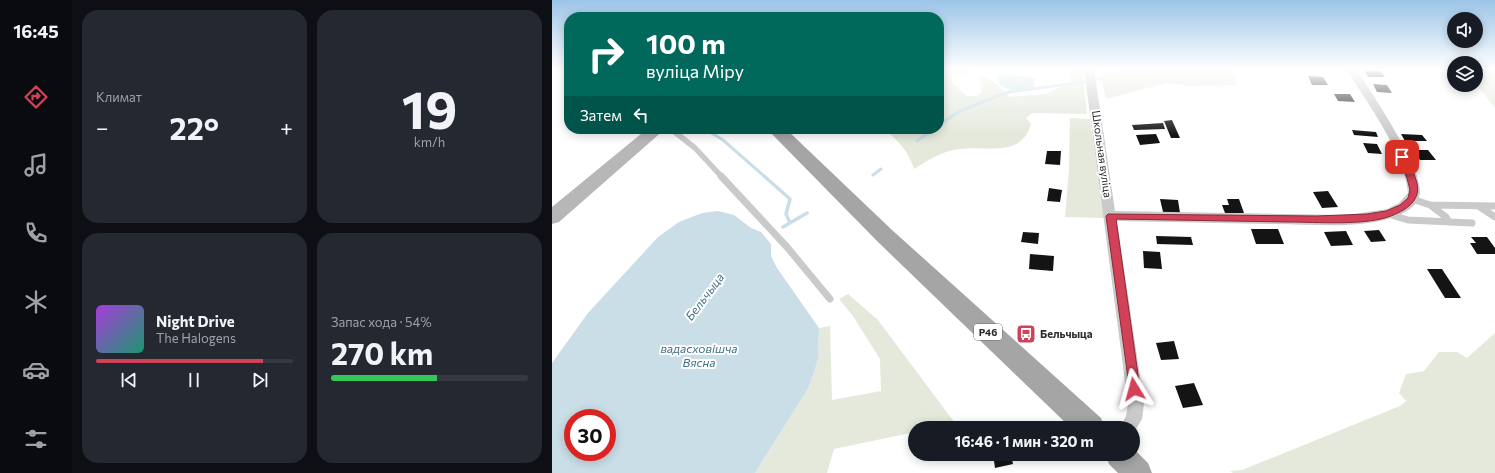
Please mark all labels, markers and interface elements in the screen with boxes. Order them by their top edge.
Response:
map controls [1447,12,1483,92]
button: sound [1447,12,1483,48]
text: 16:45 [13,20,59,42]
text: 100 m [646,26,726,60]
icon: right [580,28,632,80]
button: layers [1447,56,1483,92]
text: вуліца Міру [646,60,744,82]
text: 19 [402,76,457,140]
icon: directions [22,83,50,111]
text: Климат [96,89,142,105]
icon: left [630,104,652,126]
text: Затем [580,106,622,124]
text: 22° [170,109,219,146]
street label: Школьная вуліца [1090,110,1115,198]
text: − [96,114,109,141]
text: + [280,114,293,141]
text: km/h [414,134,445,150]
pin [1385,140,1419,174]
icon: arrive [1391,146,1413,168]
icon: music [22,151,50,179]
icon: phone [22,219,50,247]
water label: Бельчыца [682,270,726,323]
icon: climate [22,288,50,316]
text: Night Drive [156,312,235,330]
text: Запас хода · 54% [331,314,432,330]
bus stop icon: Бельчыца [1015,323,1037,345]
road number: Р46 [974,324,1002,340]
place label: Бельчыца [1040,327,1093,340]
text: The Halogens [156,330,236,346]
text: 270 km [331,334,433,371]
water label: вадасховішча Вясна [660,341,738,369]
icon: car [22,356,50,384]
position arrow [1113,368,1155,410]
icon: previous [118,369,140,391]
icon: pause [183,369,205,391]
icon: next [249,369,271,391]
speed limit sign: 30 [564,409,616,461]
icon: filters [22,425,50,453]
text: 16:46 · 1 мин · 320 m [954,432,1094,450]

